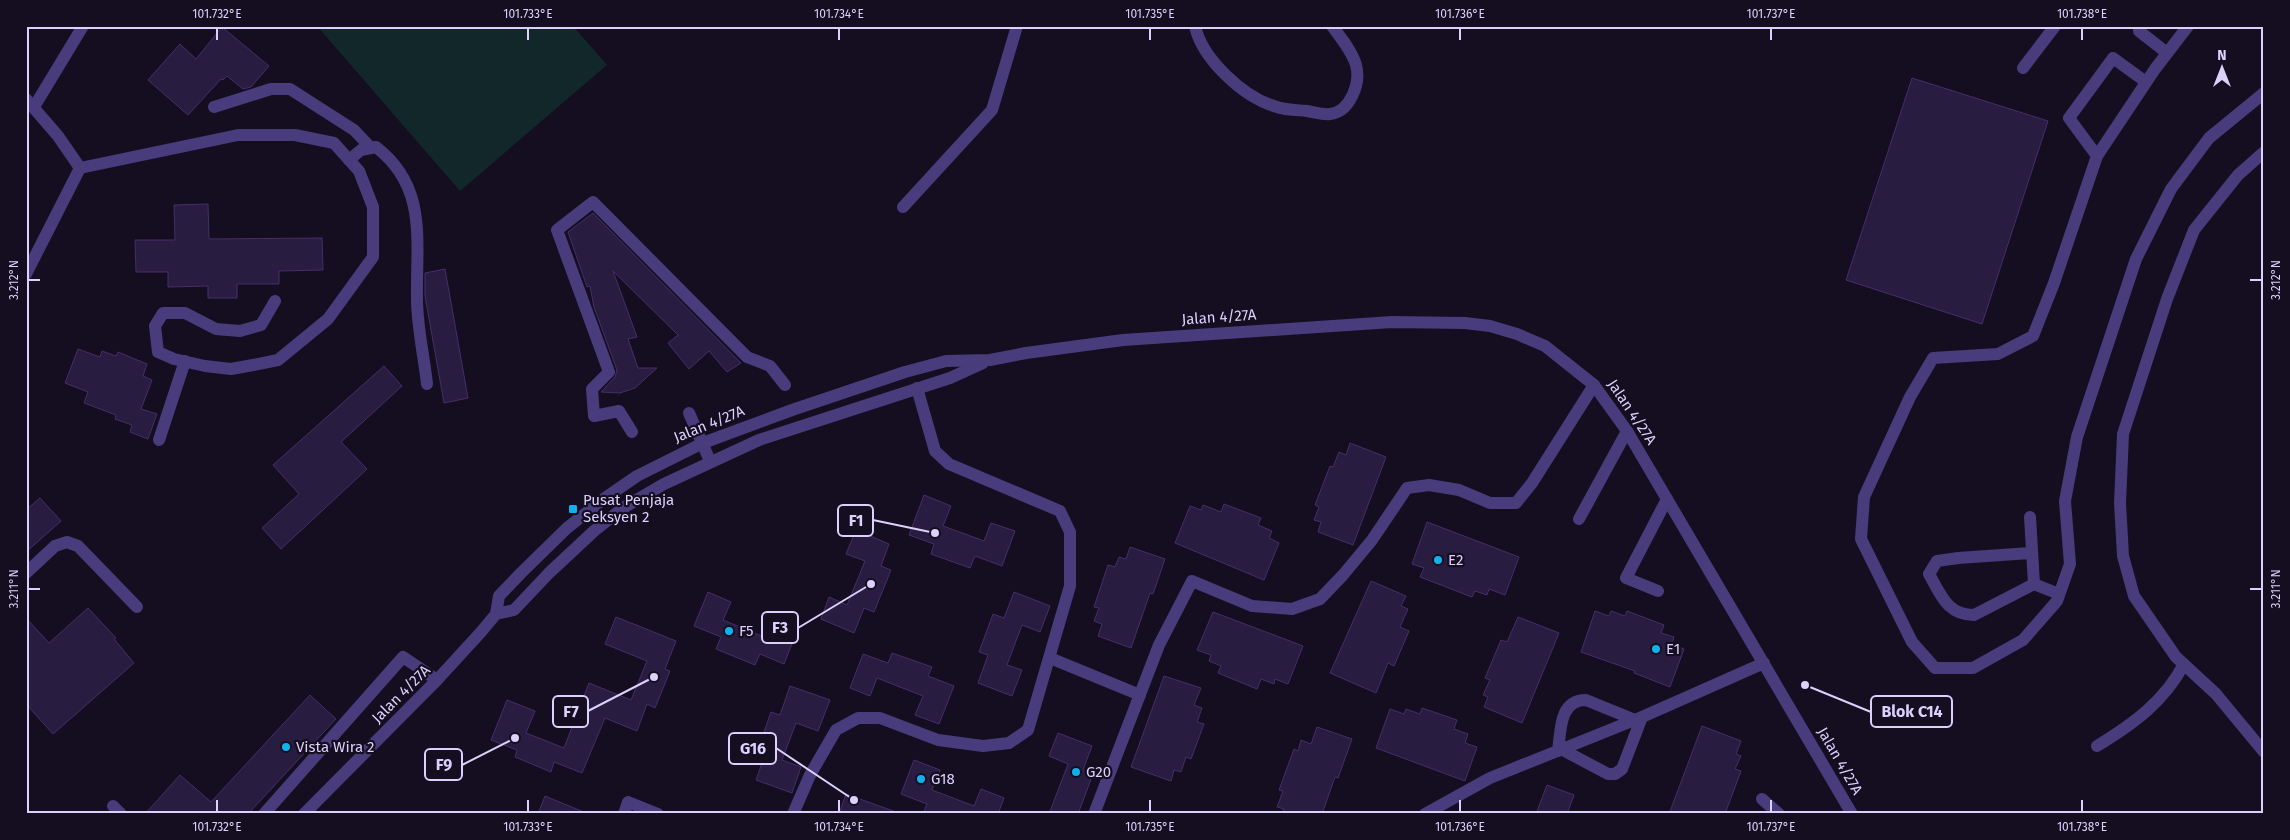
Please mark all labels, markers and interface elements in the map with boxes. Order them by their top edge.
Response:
text: 101.732°E [192,7,242,21]
text: 101.733°E [503,7,553,21]
text: 101.734°E [814,7,864,21]
text: 101.735°E [1125,7,1175,21]
text: 101.736°E [1435,7,1485,21]
text: 101.737°E [1747,7,1795,21]
text: 101.738°E [2057,7,2107,21]
north arrow [2198,42,2248,92]
text: N [2217,47,2227,64]
text: 3.212°N [7,260,21,300]
text: 3.212°N [2269,260,2283,300]
street label: Jalan 4/27A [1181,305,1257,329]
street label: Jalan 4/27A [1604,376,1661,448]
street label: Jalan 4/27A [671,401,747,446]
place label: Pusat Penjaja Seksyen 2 [583,491,674,526]
marker: Pusat Penjaja Seksyen 2 [567,503,579,515]
callout: F1 [838,505,873,536]
text: F1 [849,511,863,530]
place label: E2 [1448,551,1463,569]
marker: E2 [1432,554,1444,566]
text: 3.211°N [7,569,21,609]
text: 3.211°N [2269,569,2283,609]
callout: F3 [762,612,798,643]
text: F3 [772,618,788,637]
place label: F5 [739,622,754,640]
marker: F5 [723,625,735,637]
place label: E1 [1666,640,1680,658]
marker: E1 [1650,643,1662,655]
street label: Jalan 4/27A [368,661,434,727]
callout: F7 [553,696,588,727]
callout: Blok C14 [1871,696,1952,727]
text: F7 [563,702,579,721]
text: Blok C14 [1881,702,1943,721]
street label: Jalan 4/27A [1814,724,1867,798]
callout: G16 [729,733,776,764]
place label: Vista Wira 2 [296,738,374,756]
text: G16 [740,739,766,758]
marker: Vista Wira 2 [280,741,292,753]
callout: F9 [425,749,462,780]
text: F9 [436,755,452,774]
place label: G20 [1086,763,1111,781]
marker: G20 [1070,766,1082,778]
place label: G18 [931,770,955,788]
marker: G18 [915,773,927,785]
text: 101.732°E [192,820,242,834]
text: 101.733°E [503,820,553,834]
text: 101.734°E [814,820,864,834]
text: 101.735°E [1125,820,1175,834]
text: 101.736°E [1435,820,1485,834]
text: 101.737°E [1747,820,1795,834]
text: 101.738°E [2057,820,2107,834]

